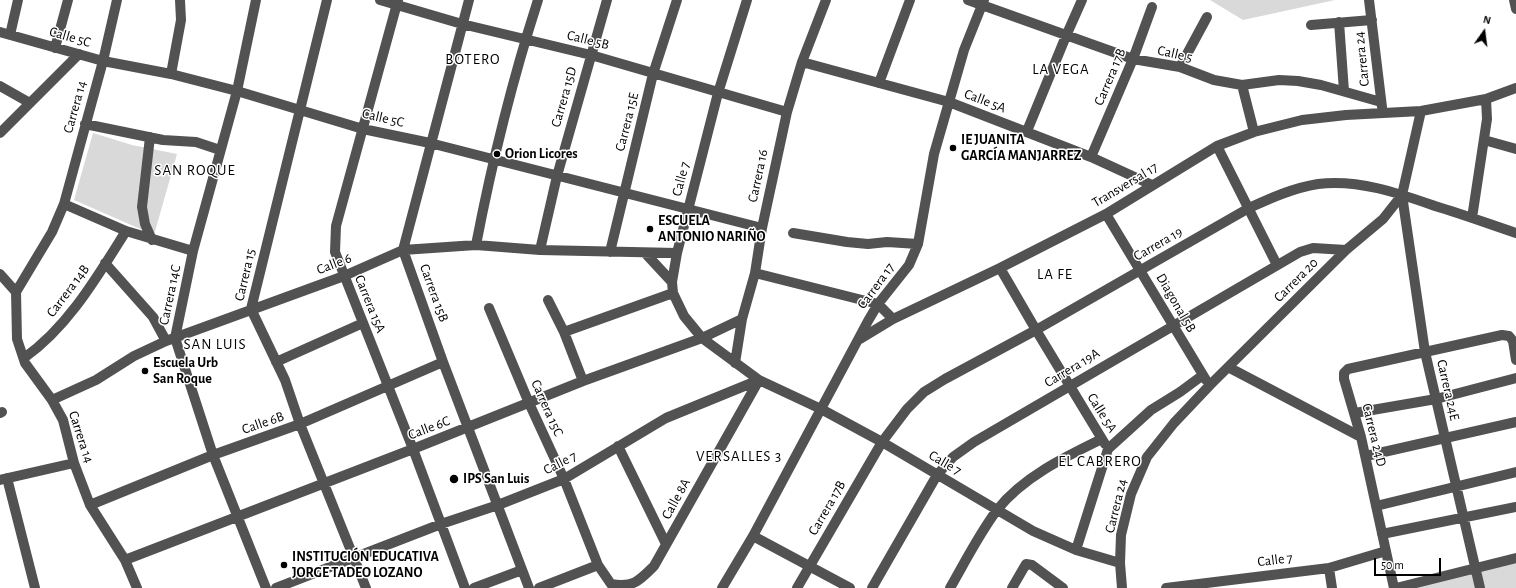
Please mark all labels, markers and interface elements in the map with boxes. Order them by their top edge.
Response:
north arrow [1464,12,1504,52]
text: N [1482,14,1492,26]
street label: Calle 5C [47,23,93,51]
street label: Calle 5B [565,27,611,53]
street label: Carrera 24 [1351,31,1373,87]
street label: Calle 5 [1156,42,1194,66]
street label: Carrera 17B [1090,46,1130,108]
district label: BOTERO [445,50,501,68]
district label: LA VEGA [1032,60,1090,78]
street label: Carrera 15D [547,65,581,129]
street label: Carrera 14 [60,79,90,135]
street label: Calle 5A [962,85,1008,117]
street label: Carrera 15E [612,91,642,153]
street label: Calle 5C [360,105,406,131]
place label: IE JUANITA GARCÍA MANJARREZ [961,132,1081,164]
marker: IE JUANITA GARCÍA MANJARREZ [948,143,958,153]
place label: Orion Licores [505,146,578,162]
street label: Carrera 16 [744,148,772,204]
marker: Orion Licores [492,149,502,159]
street label: Transversal 17 [1089,159,1161,211]
street label: Calle 7 [668,160,694,198]
district label: SAN ROQUE [154,161,236,179]
place label: ESCUELA ANTONIO NARIÑO [658,213,766,246]
street label: Carrera 19 [1131,223,1185,265]
marker: ESCUELA ANTONIO NARIÑO [645,224,655,234]
street label: Carrera 15 [231,247,259,303]
street label: Calle 6 [314,250,354,278]
street label: Carrera 20 [1270,254,1322,306]
street label: Carrera 17 [854,260,898,312]
street label: Carrera 14B [43,261,93,321]
street label: Carrera 15B [416,262,452,324]
street label: Carrera 14C [155,263,185,327]
district label: LA FE [1037,265,1073,283]
street label: Diagonal 5B [1152,271,1200,335]
street label: Carrera 15A [351,273,389,335]
district label: SAN LUIS [183,335,247,353]
street label: Carrera 19A [1041,345,1103,391]
place label: Escuela Urb San Roque [153,355,218,388]
street label: Carrera 24E [1433,358,1463,422]
marker: Escuela Urb San Roque [140,366,150,376]
street label: Carrera 15C [527,377,567,439]
street label: Calle 5A [1083,390,1121,436]
street label: Carrera 24D [1358,402,1390,468]
street label: Calle 6B [240,408,286,438]
street label: Carrera 14 [65,409,97,465]
street label: Calle 6C [406,412,452,444]
district label: VERSALLES 3 [696,447,782,465]
street label: Calle 7 [926,447,964,479]
street label: Calle 7 [540,448,580,478]
district label: EL CABRERO [1058,452,1142,470]
place label: IPS San Luis [463,471,529,487]
marker: IPS San Luis [448,473,460,485]
street label: Calle 8A [658,476,694,522]
street label: Carrera 24 [1101,477,1131,535]
street label: Carrera 17B [805,478,849,538]
place label: INSTITUCIÓN EDUCATIVA JORGE TADEO LOZANO [292,549,439,582]
street label: Calle 7 [1256,550,1294,570]
scale bar [1376,550,1443,576]
text: 50 m [1381,559,1404,571]
marker: INSTITUCIÓN EDUCATIVA JORGE TADEO LOZANO [279,560,289,570]

